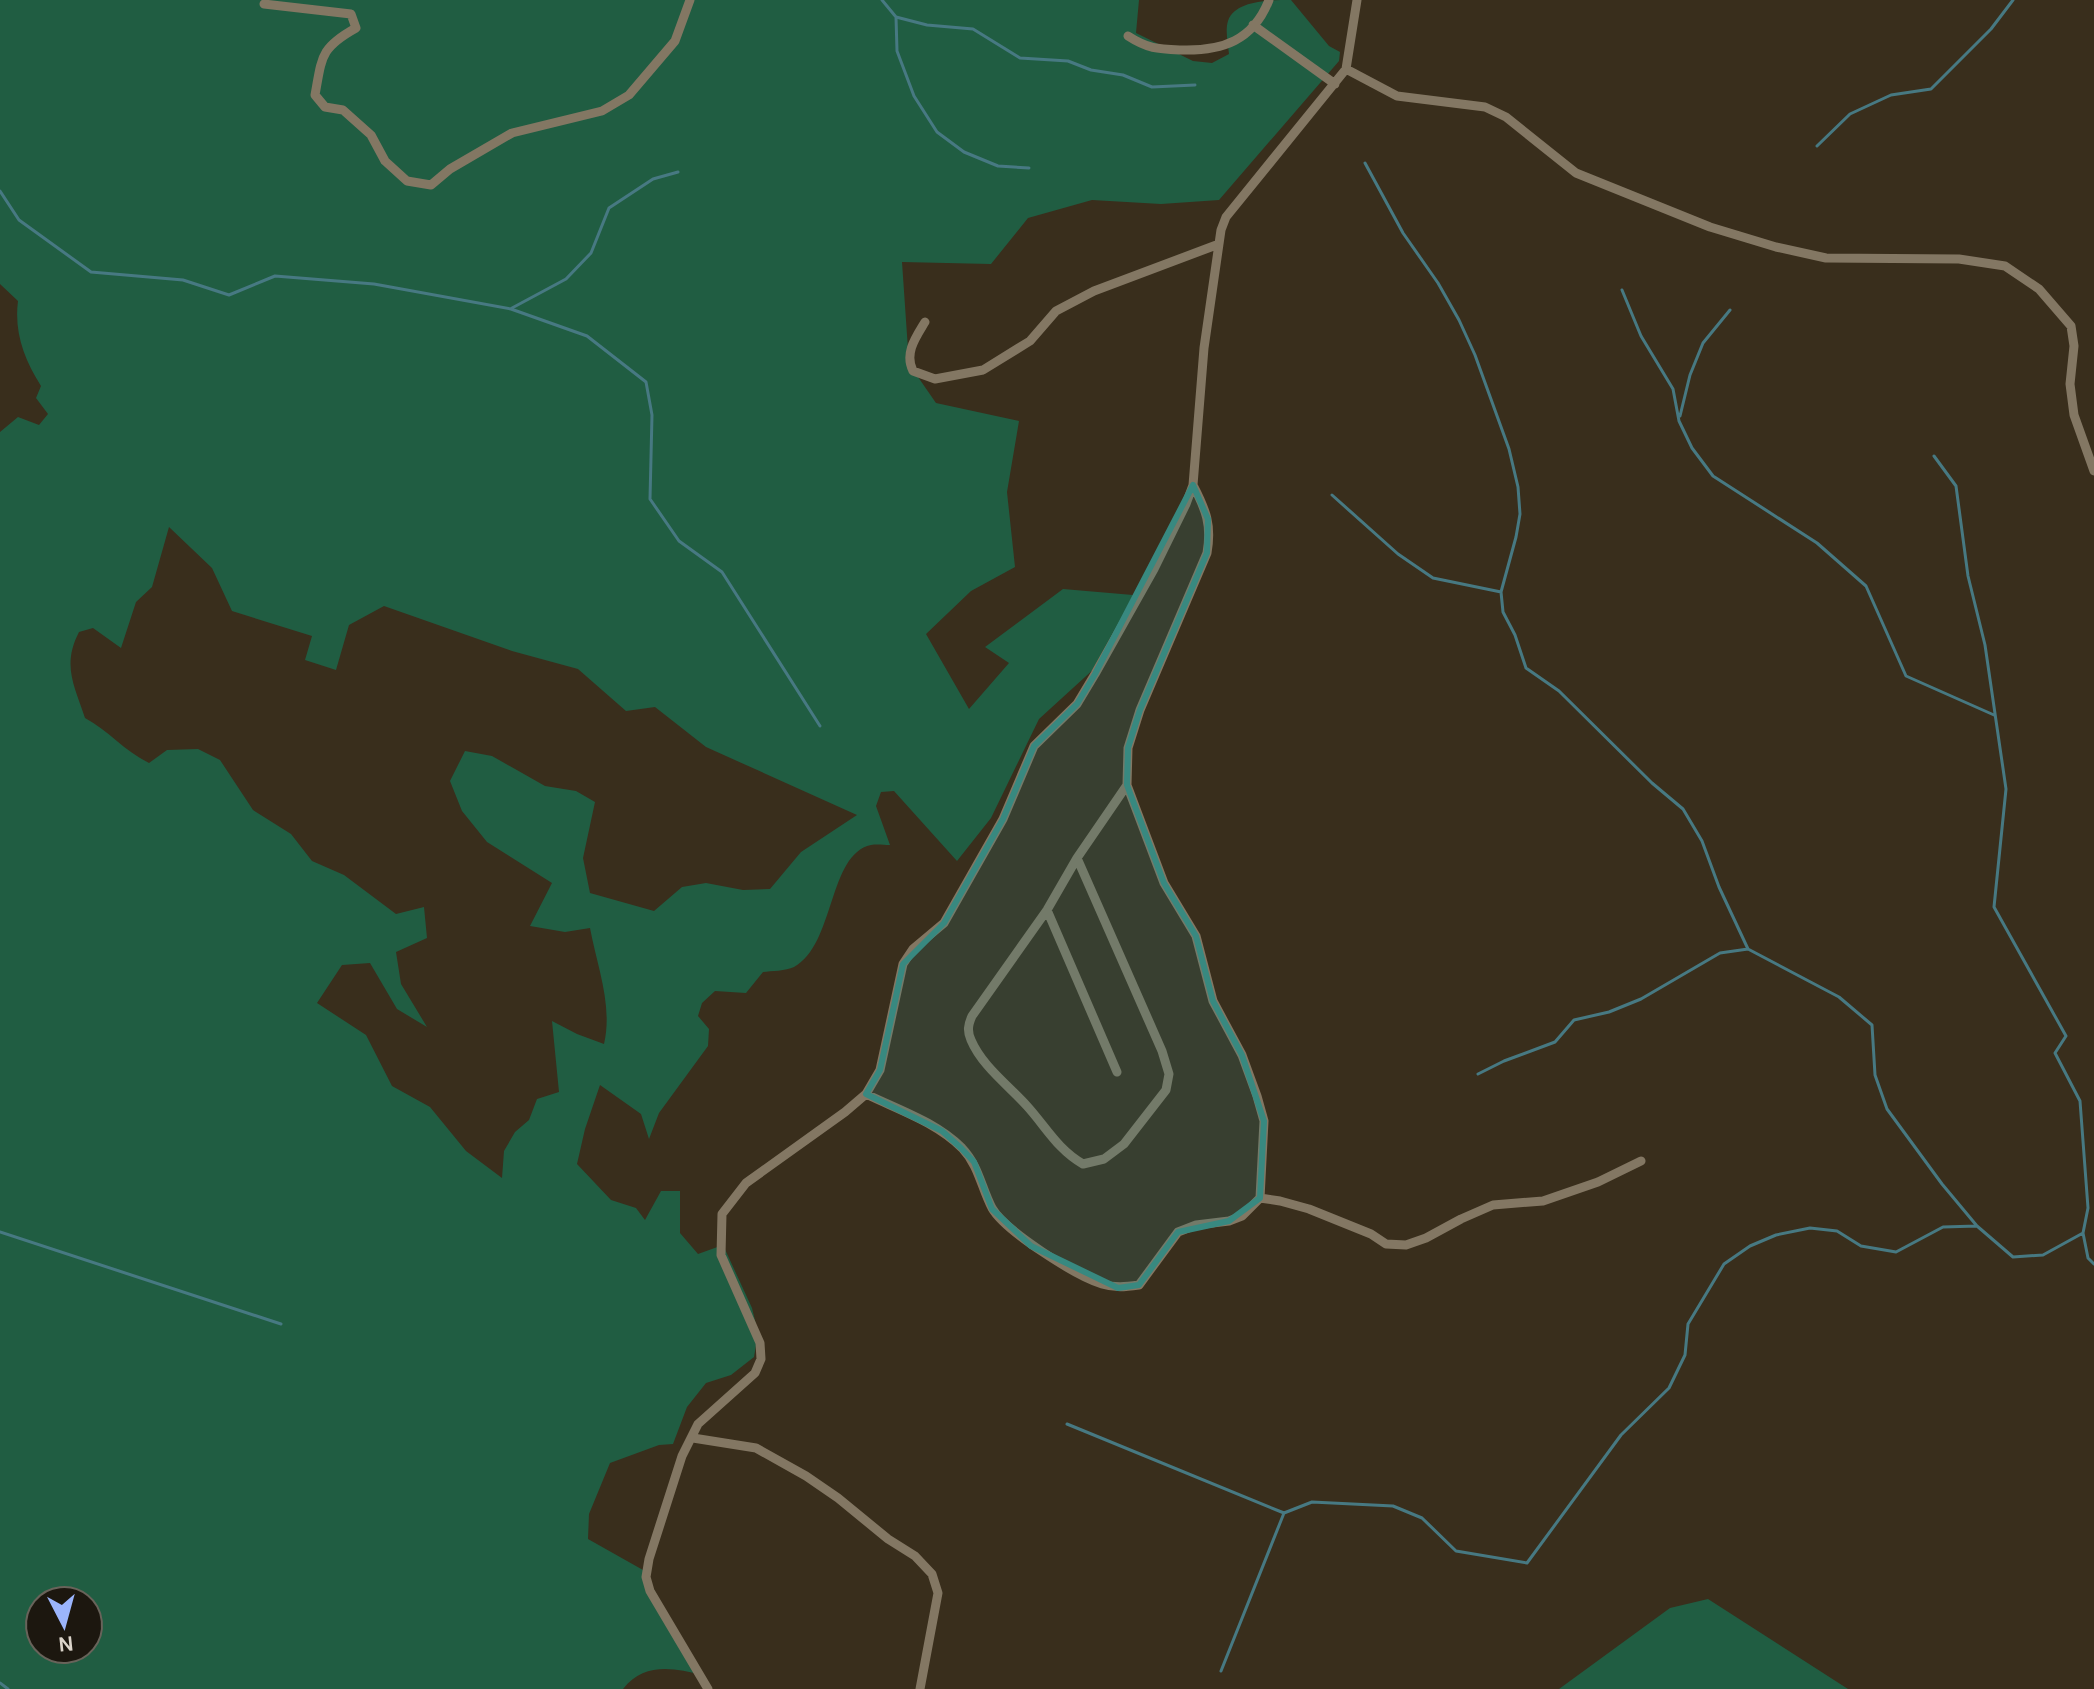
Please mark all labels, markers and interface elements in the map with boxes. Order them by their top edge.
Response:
north arrow [24,1585,104,1665]
text: N [57,1630,75,1658]

